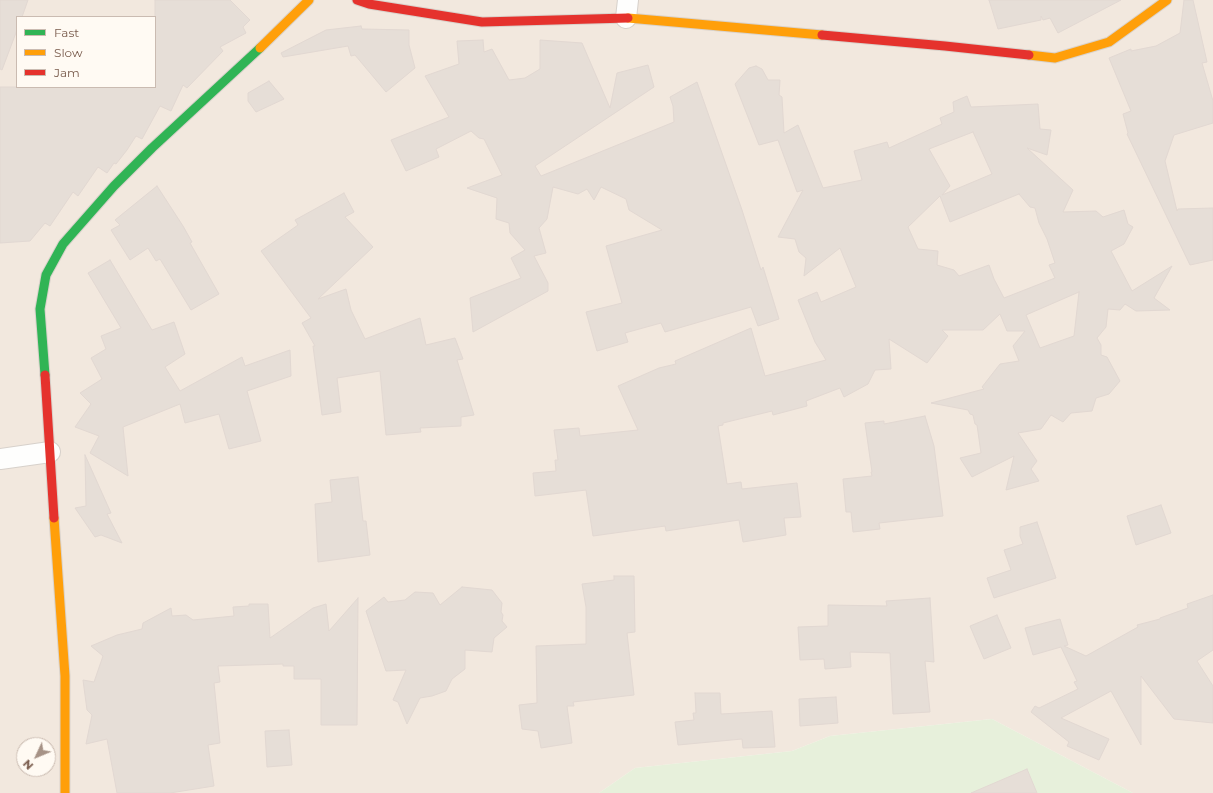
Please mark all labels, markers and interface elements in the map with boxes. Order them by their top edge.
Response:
legend [16,16,156,88]
text: Fast [54,25,79,40]
text: Slow [54,45,83,60]
text: Jam [54,65,80,80]
north arrow [16,737,56,777]
text: N [20,757,36,773]

